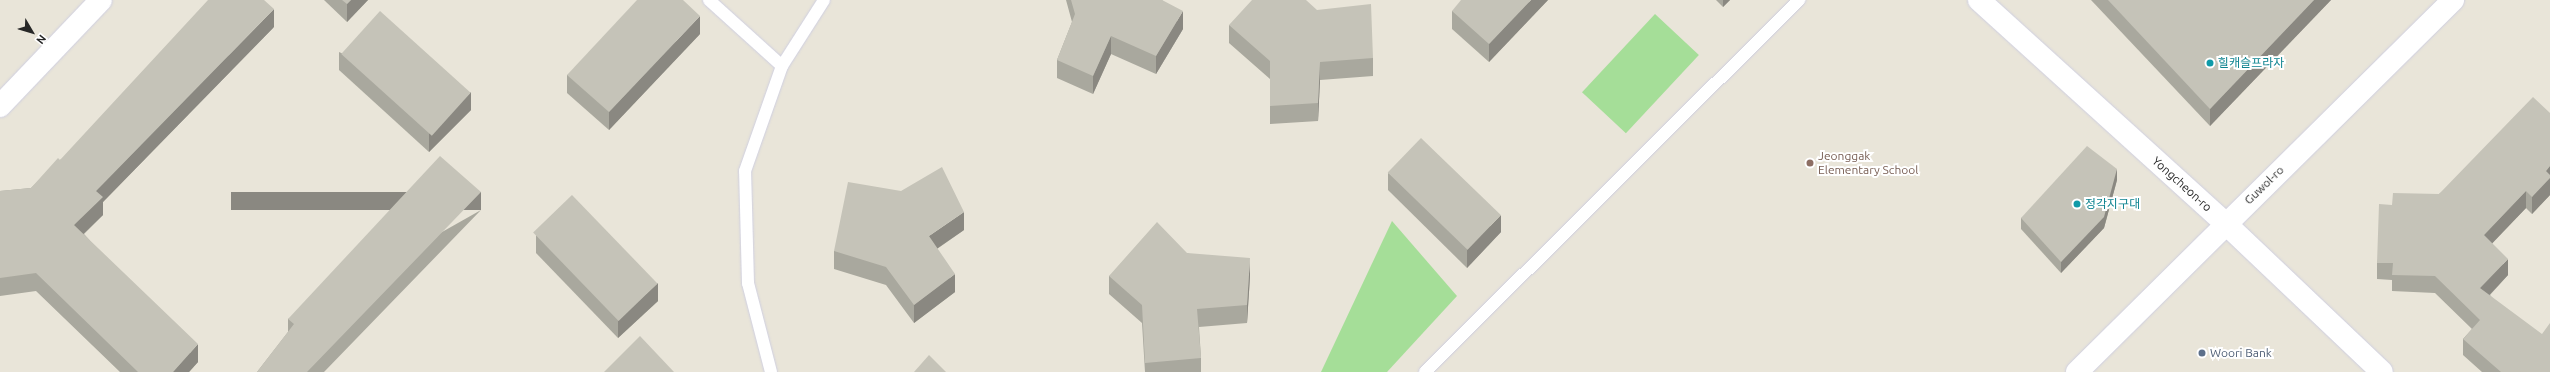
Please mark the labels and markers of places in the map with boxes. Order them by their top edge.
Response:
place label: 힐캐슬프라자 [2218,56,2284,70]
marker: 힐캐슬프라자 [2205,58,2215,68]
place label: Jeonggak Elementary School [1818,149,1918,177]
marker: Jeonggak Elementary School [1805,158,1815,168]
place label: 정각지구대 [2085,197,2140,211]
marker: 정각지구대 [2072,199,2082,209]
place label: Woori Bank [2210,346,2272,360]
marker: Woori Bank [2197,348,2207,358]

